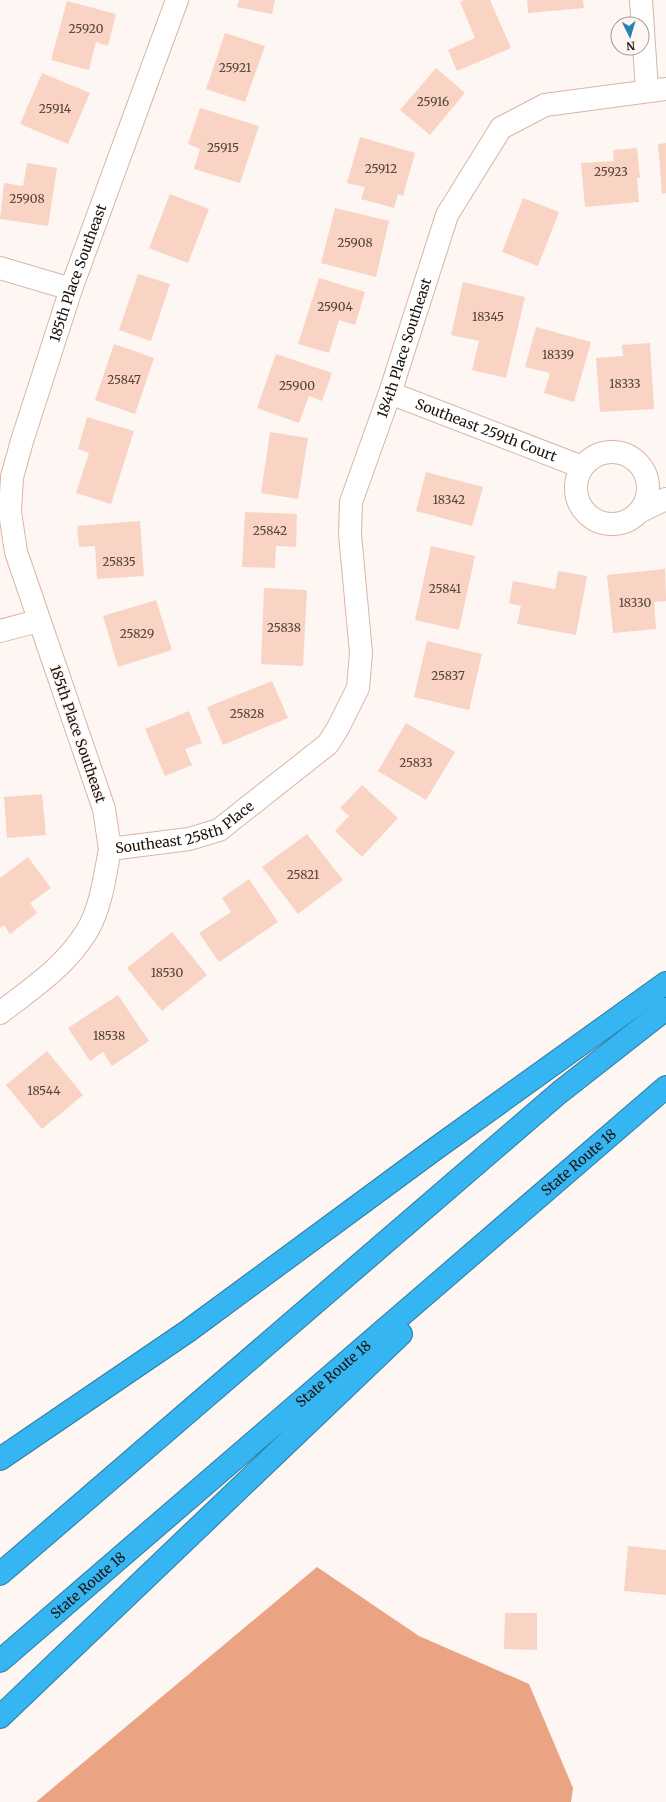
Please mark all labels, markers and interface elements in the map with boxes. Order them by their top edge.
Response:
north arrow [610,16,650,56]
house number: 25920 [69,21,104,36]
text: N [626,39,636,53]
house number: 25921 [219,60,252,75]
house number: 25916 [417,94,449,109]
house number: 25914 [39,101,72,116]
house number: 25915 [207,140,239,155]
house number: 25912 [365,161,397,176]
house number: 25923 [594,164,628,179]
house number: 25908 [9,191,45,206]
street label: 185th Place Southeast [46,201,111,344]
house number: 25908 [337,235,373,250]
street label: 184th Place Southeast [373,275,435,420]
house number: 25904 [317,299,353,314]
house number: 18345 [472,309,504,324]
house number: 18339 [542,347,574,362]
house number: 25847 [107,372,141,387]
house number: 18333 [609,376,641,391]
house number: 25900 [279,378,315,393]
street label: Southeast 259th Court [413,395,560,466]
house number: 18342 [433,492,465,507]
house number: 25842 [253,523,287,538]
house number: 25835 [102,554,136,569]
house number: 25841 [429,581,462,596]
house number: 18330 [619,595,652,610]
house number: 25838 [267,620,301,635]
house number: 25829 [120,626,154,641]
street label: 185th Place Southeast [46,663,110,806]
house number: 25837 [431,668,465,683]
house number: 25828 [230,706,264,721]
house number: 25833 [399,755,433,770]
street label: Southeast 258th Place [114,797,257,857]
house number: 25821 [287,867,320,882]
house number: 18530 [151,965,184,980]
house number: 18538 [93,1028,125,1043]
house number: 18544 [27,1083,61,1098]
street label: State Route 18 [537,1125,620,1200]
street label: State Route 18 [292,1336,375,1411]
street label: State Route 18 [47,1548,129,1623]

